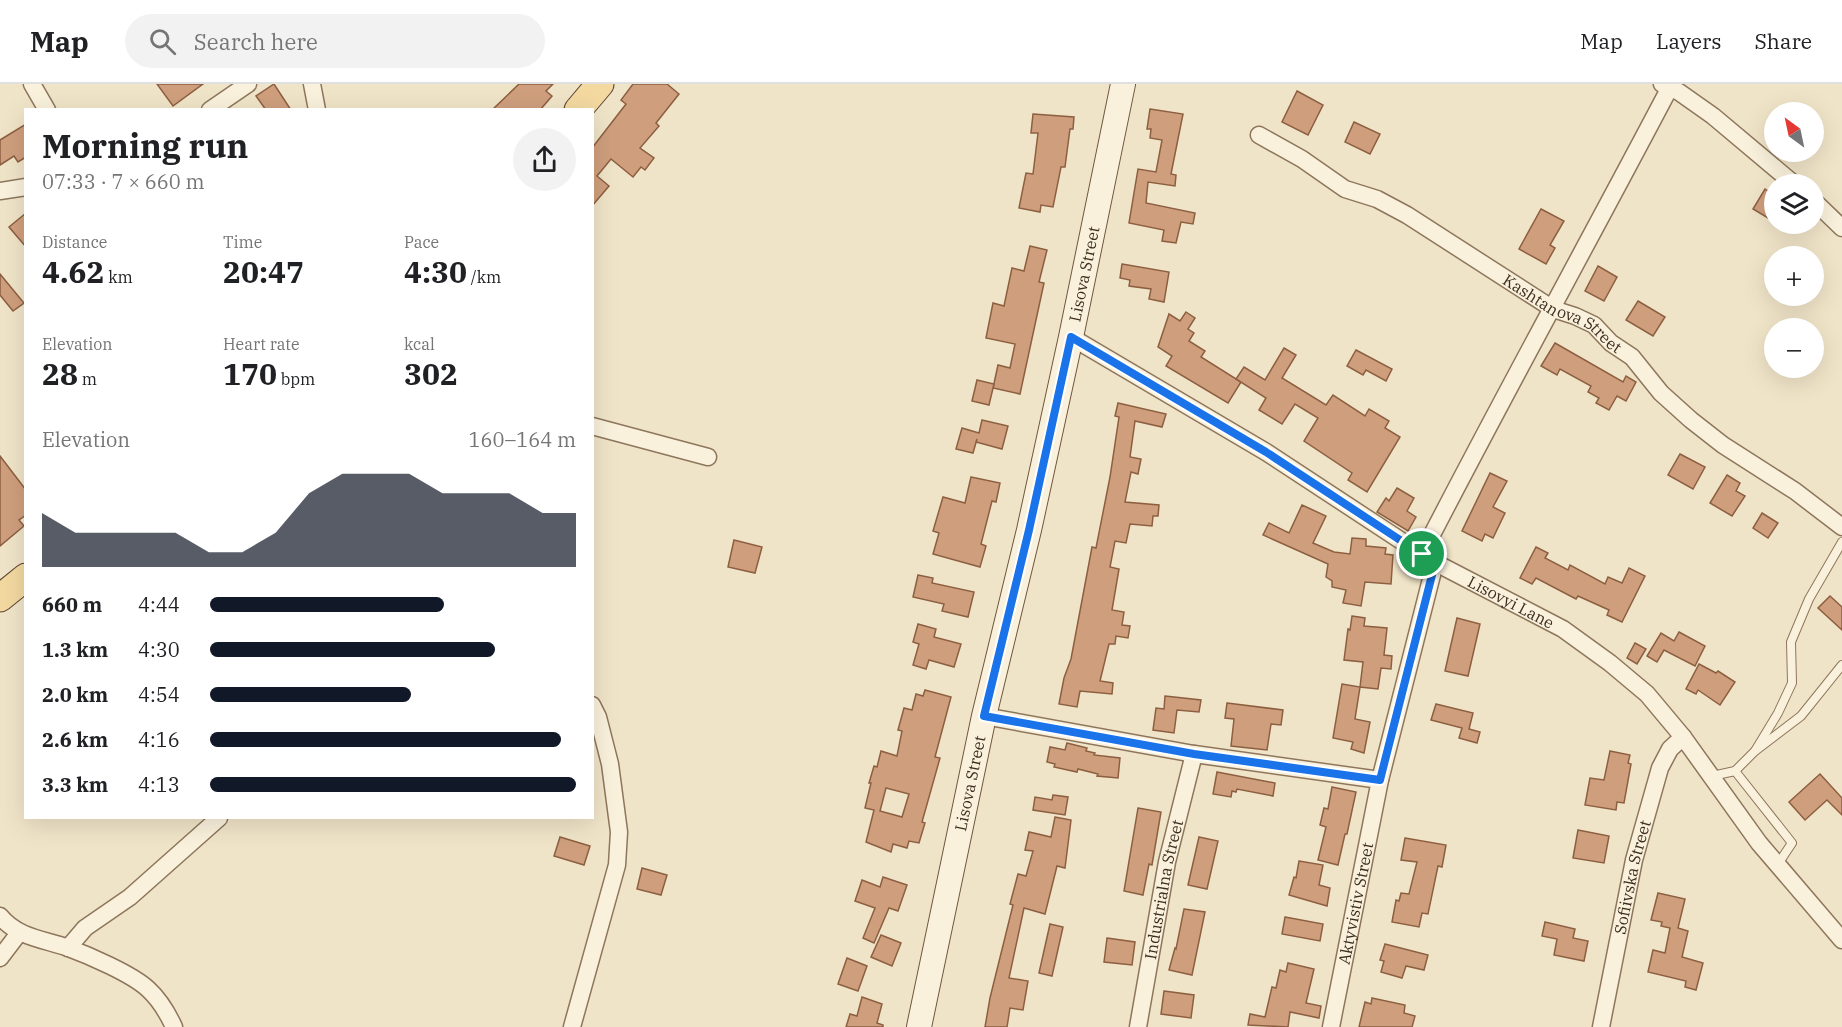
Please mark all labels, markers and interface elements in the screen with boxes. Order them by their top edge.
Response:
search box [125,14,545,68]
text: Map [30,23,89,60]
icon: search [146,25,179,58]
text: Search here [194,27,318,56]
text: Map [1580,27,1623,55]
text: Layers [1656,27,1722,55]
text: Share [1755,27,1812,55]
north arrow [1764,102,1824,162]
map controls [1764,102,1824,378]
text: Morning run [42,124,248,167]
button: share [513,128,576,191]
text: 07:33 · 7 × 660 m [42,168,205,195]
button: layers [1764,174,1824,234]
street label: Lisova Street [1064,224,1104,323]
text: Distance [42,232,107,252]
text: Time [223,232,262,252]
text: Pace [404,232,439,252]
button: + [1764,246,1824,306]
text: 4.62 [42,252,104,291]
text: 20:47 [223,252,304,291]
text: 4:30 [404,252,467,291]
text: km [104,267,133,287]
text: /km [467,267,501,287]
street label: Kashtanova Street [1499,270,1626,357]
button: − [1764,318,1824,378]
text: Elevation [42,334,112,354]
text: Heart rate [223,334,300,354]
text: kcal [404,334,435,354]
text: 28 [42,354,78,393]
text: 170 [223,354,277,393]
text: 302 [404,354,458,393]
text: m [78,369,97,389]
text: bpm [277,369,315,389]
text: Elevation [42,426,130,453]
text: 160–164 m [469,426,576,453]
pin [1396,528,1447,579]
icon: arrive [1405,537,1438,570]
street label: Lisovyi Lane [1464,571,1558,633]
text: 660 m [42,591,102,618]
text: 4:44 [138,591,180,618]
text: 1.3 km [42,636,108,663]
text: 4:30 [138,636,180,663]
text: 2.0 km [42,681,108,708]
text: 4:54 [138,681,180,708]
text: 2.6 km [42,726,108,753]
text: 4:16 [138,726,180,753]
street label: Lisova Street [950,733,990,833]
text: 3.3 km [42,771,108,798]
text: 4:13 [138,771,180,798]
street label: Industrialna Street [1140,817,1187,961]
street label: Sofiivska Street [1610,817,1655,936]
street label: Aktyvistiv Street [1334,840,1377,966]

